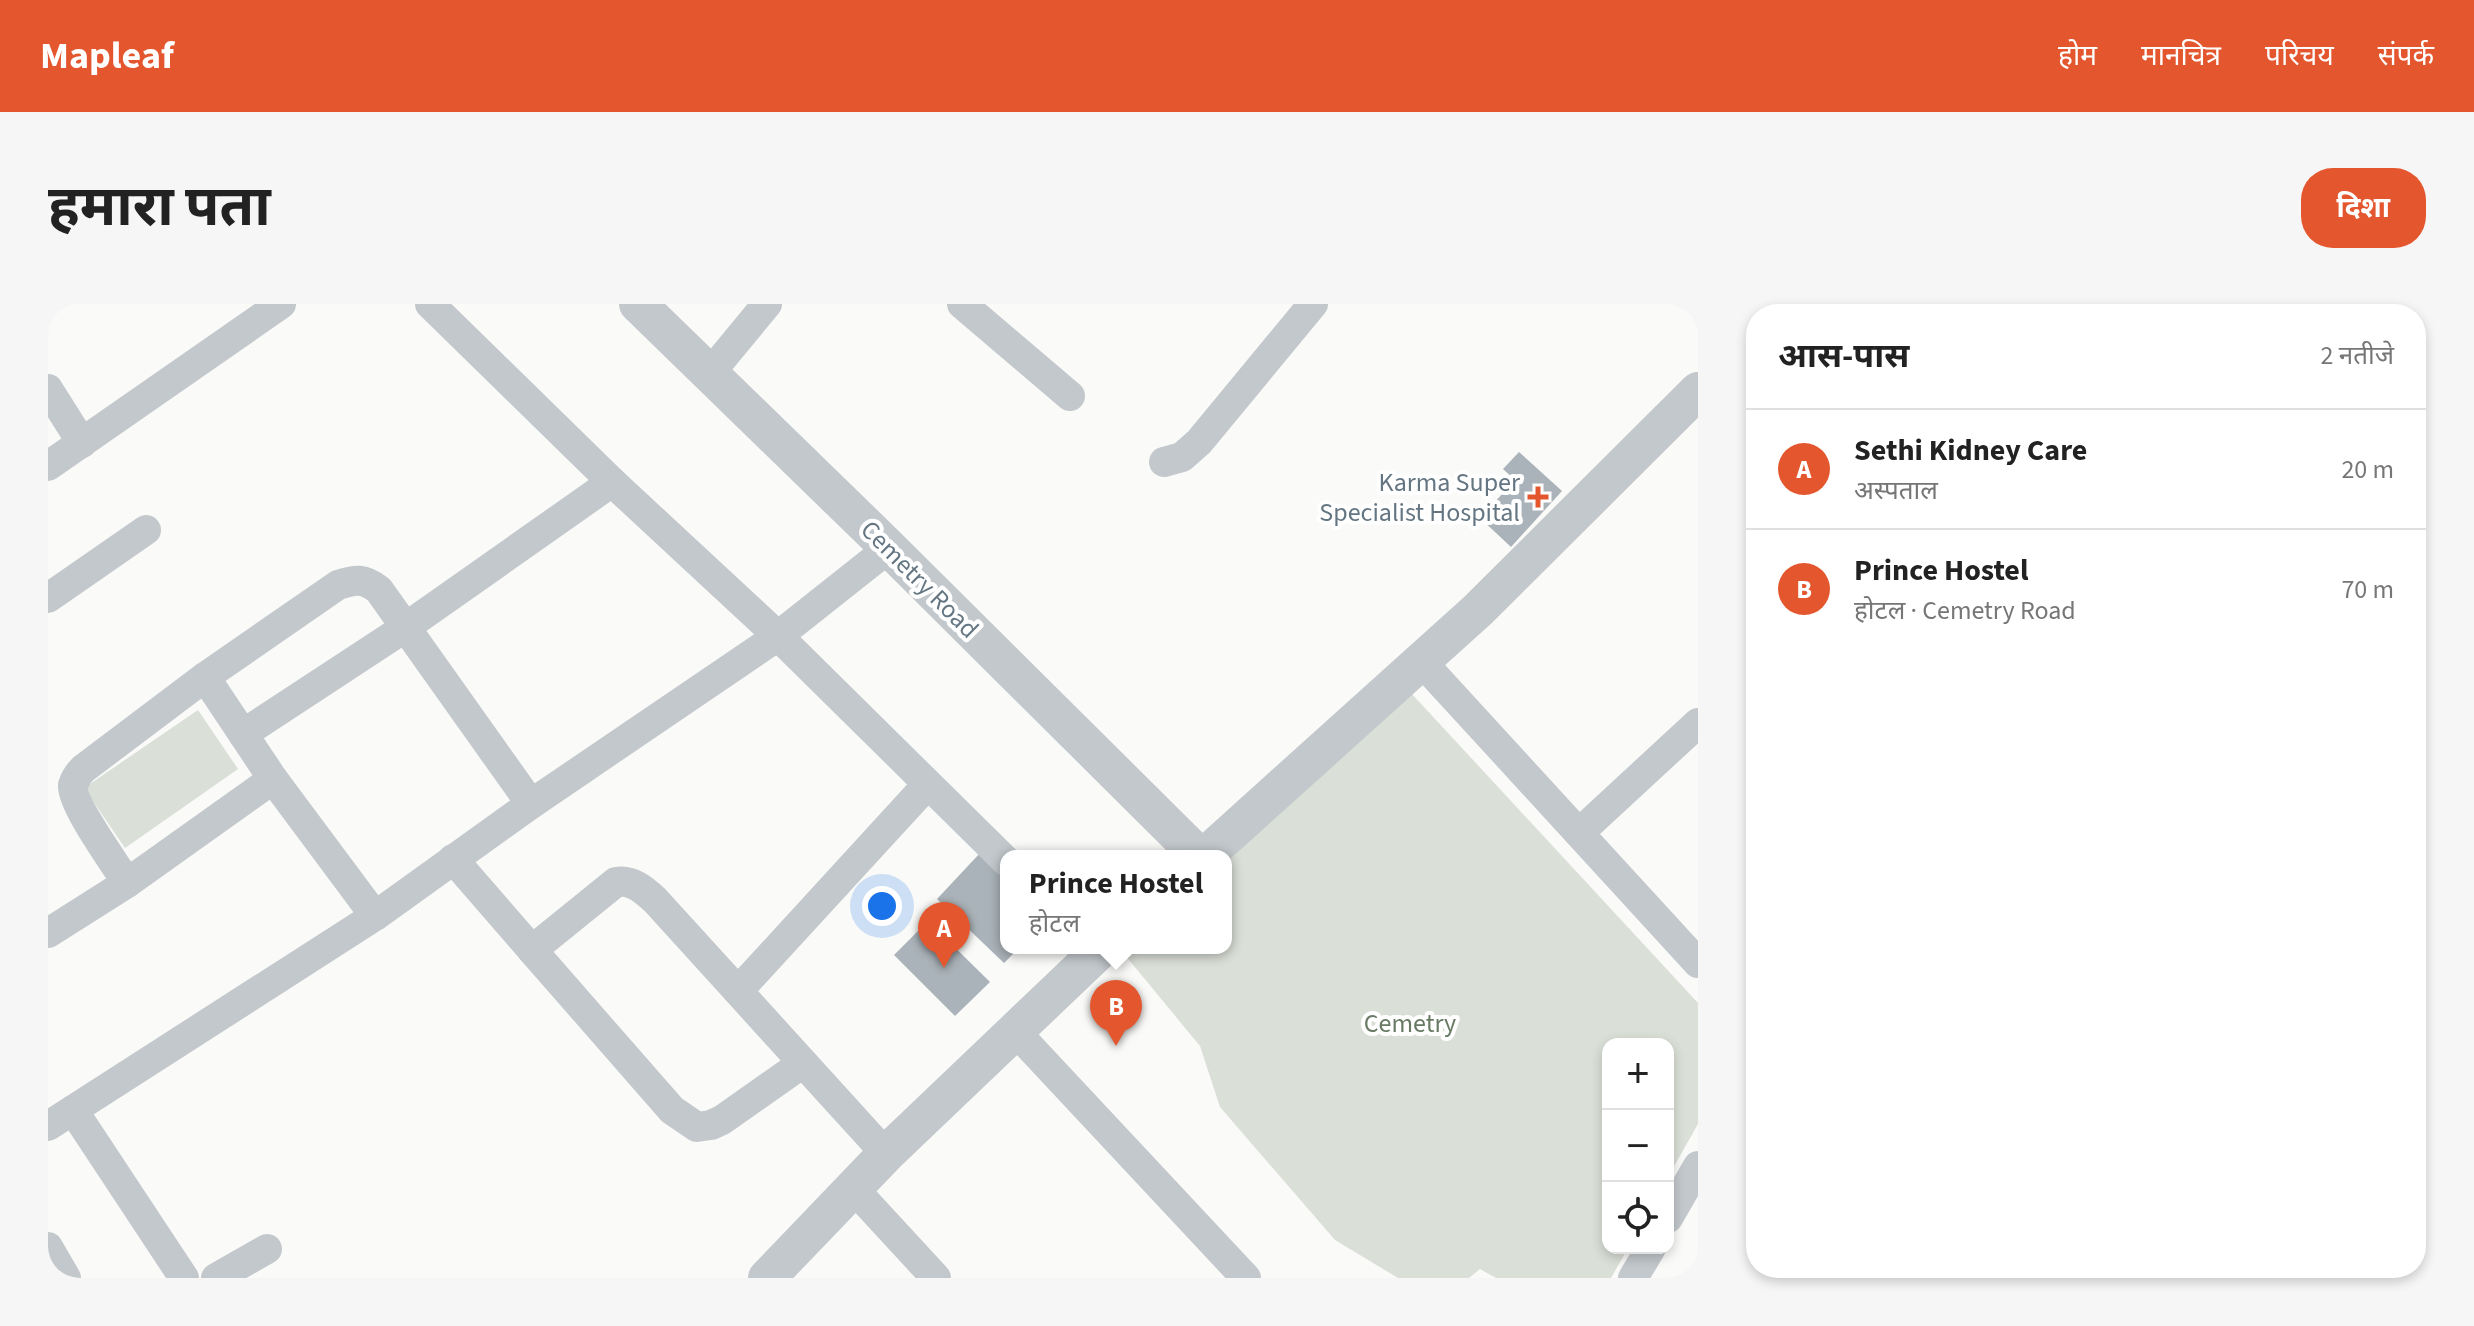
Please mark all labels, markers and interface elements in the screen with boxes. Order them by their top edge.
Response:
text: Mapleaf [40,29,174,83]
text: होम [2058,36,2097,76]
text: मानचित्र [2141,36,2221,76]
text: परिचय [2265,36,2334,76]
text: संपर्क [2378,36,2434,76]
text: हमारा पता [48,168,271,247]
button: दिशा [2301,168,2426,248]
text: आस-पास [1778,332,1909,381]
text: 2 नतीजे [2321,337,2394,374]
text: Sethi Kidney Care [1854,429,2087,472]
text: A [1797,451,1811,488]
text: 20 m [2341,451,2394,488]
place label: Karma Super Specialist Hospital [1319,464,1521,531]
text: अस्पताल [1854,472,1938,509]
marker: Karma Super Specialist Hospital [1527,486,1549,508]
street label: Cemetry Road [852,512,987,647]
text: Prince Hostel [1854,549,2029,592]
text: B [1796,571,1812,608]
text: 70 m [2341,571,2394,608]
text: होटल · Cemetry Road [1854,592,2076,629]
popup [1000,850,1232,954]
text: Prince Hostel [1029,862,1203,905]
your location [862,886,902,926]
pin: A [918,902,970,968]
text: होटल [1029,905,1080,942]
pin: B [1090,980,1142,1046]
park label: Cemetry [1364,1005,1456,1042]
map controls [1602,1038,1674,1254]
button: + [1602,1038,1674,1110]
button: − [1602,1110,1674,1182]
button: locate [1602,1182,1674,1254]

